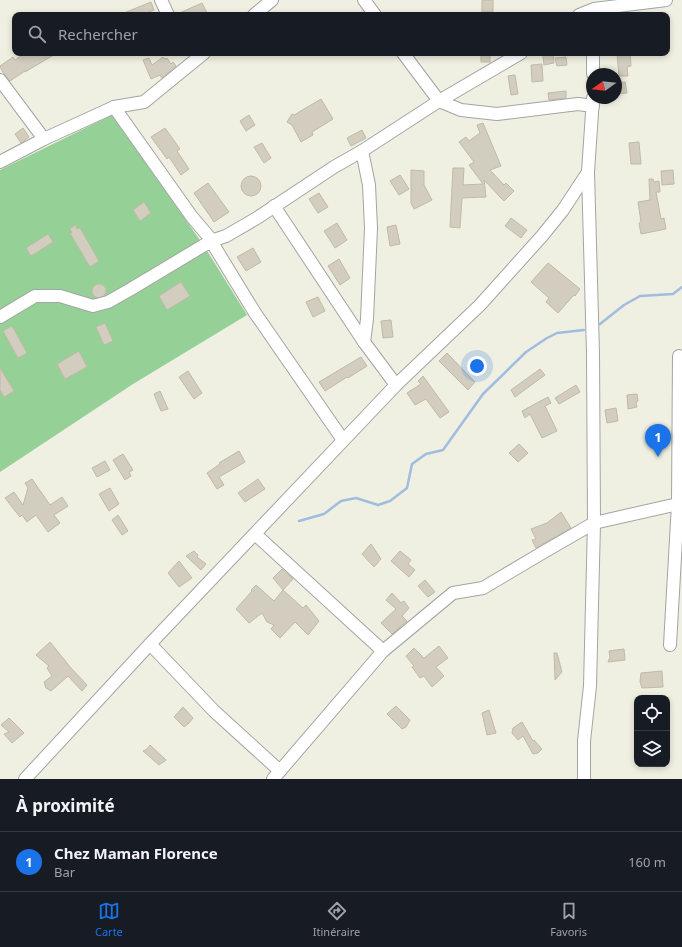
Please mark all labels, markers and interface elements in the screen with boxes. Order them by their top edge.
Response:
search box [12,12,670,56]
icon: search [26,23,48,45]
text: Rechercher [58,24,138,44]
north arrow [586,68,622,104]
your location [467,356,487,376]
pin: 1 [645,424,671,457]
map controls [634,695,670,767]
button: locate [634,695,670,731]
button: layers [634,731,670,767]
text: À proximité [16,794,115,817]
text: Chez Maman Florence [54,843,218,863]
text: 1 [25,853,33,871]
text: 160 m [628,853,666,871]
text: Bar [54,863,75,881]
tab: Carte [95,900,123,939]
tab: Itinéraire [313,900,360,939]
tab: Favoris [550,900,587,939]

